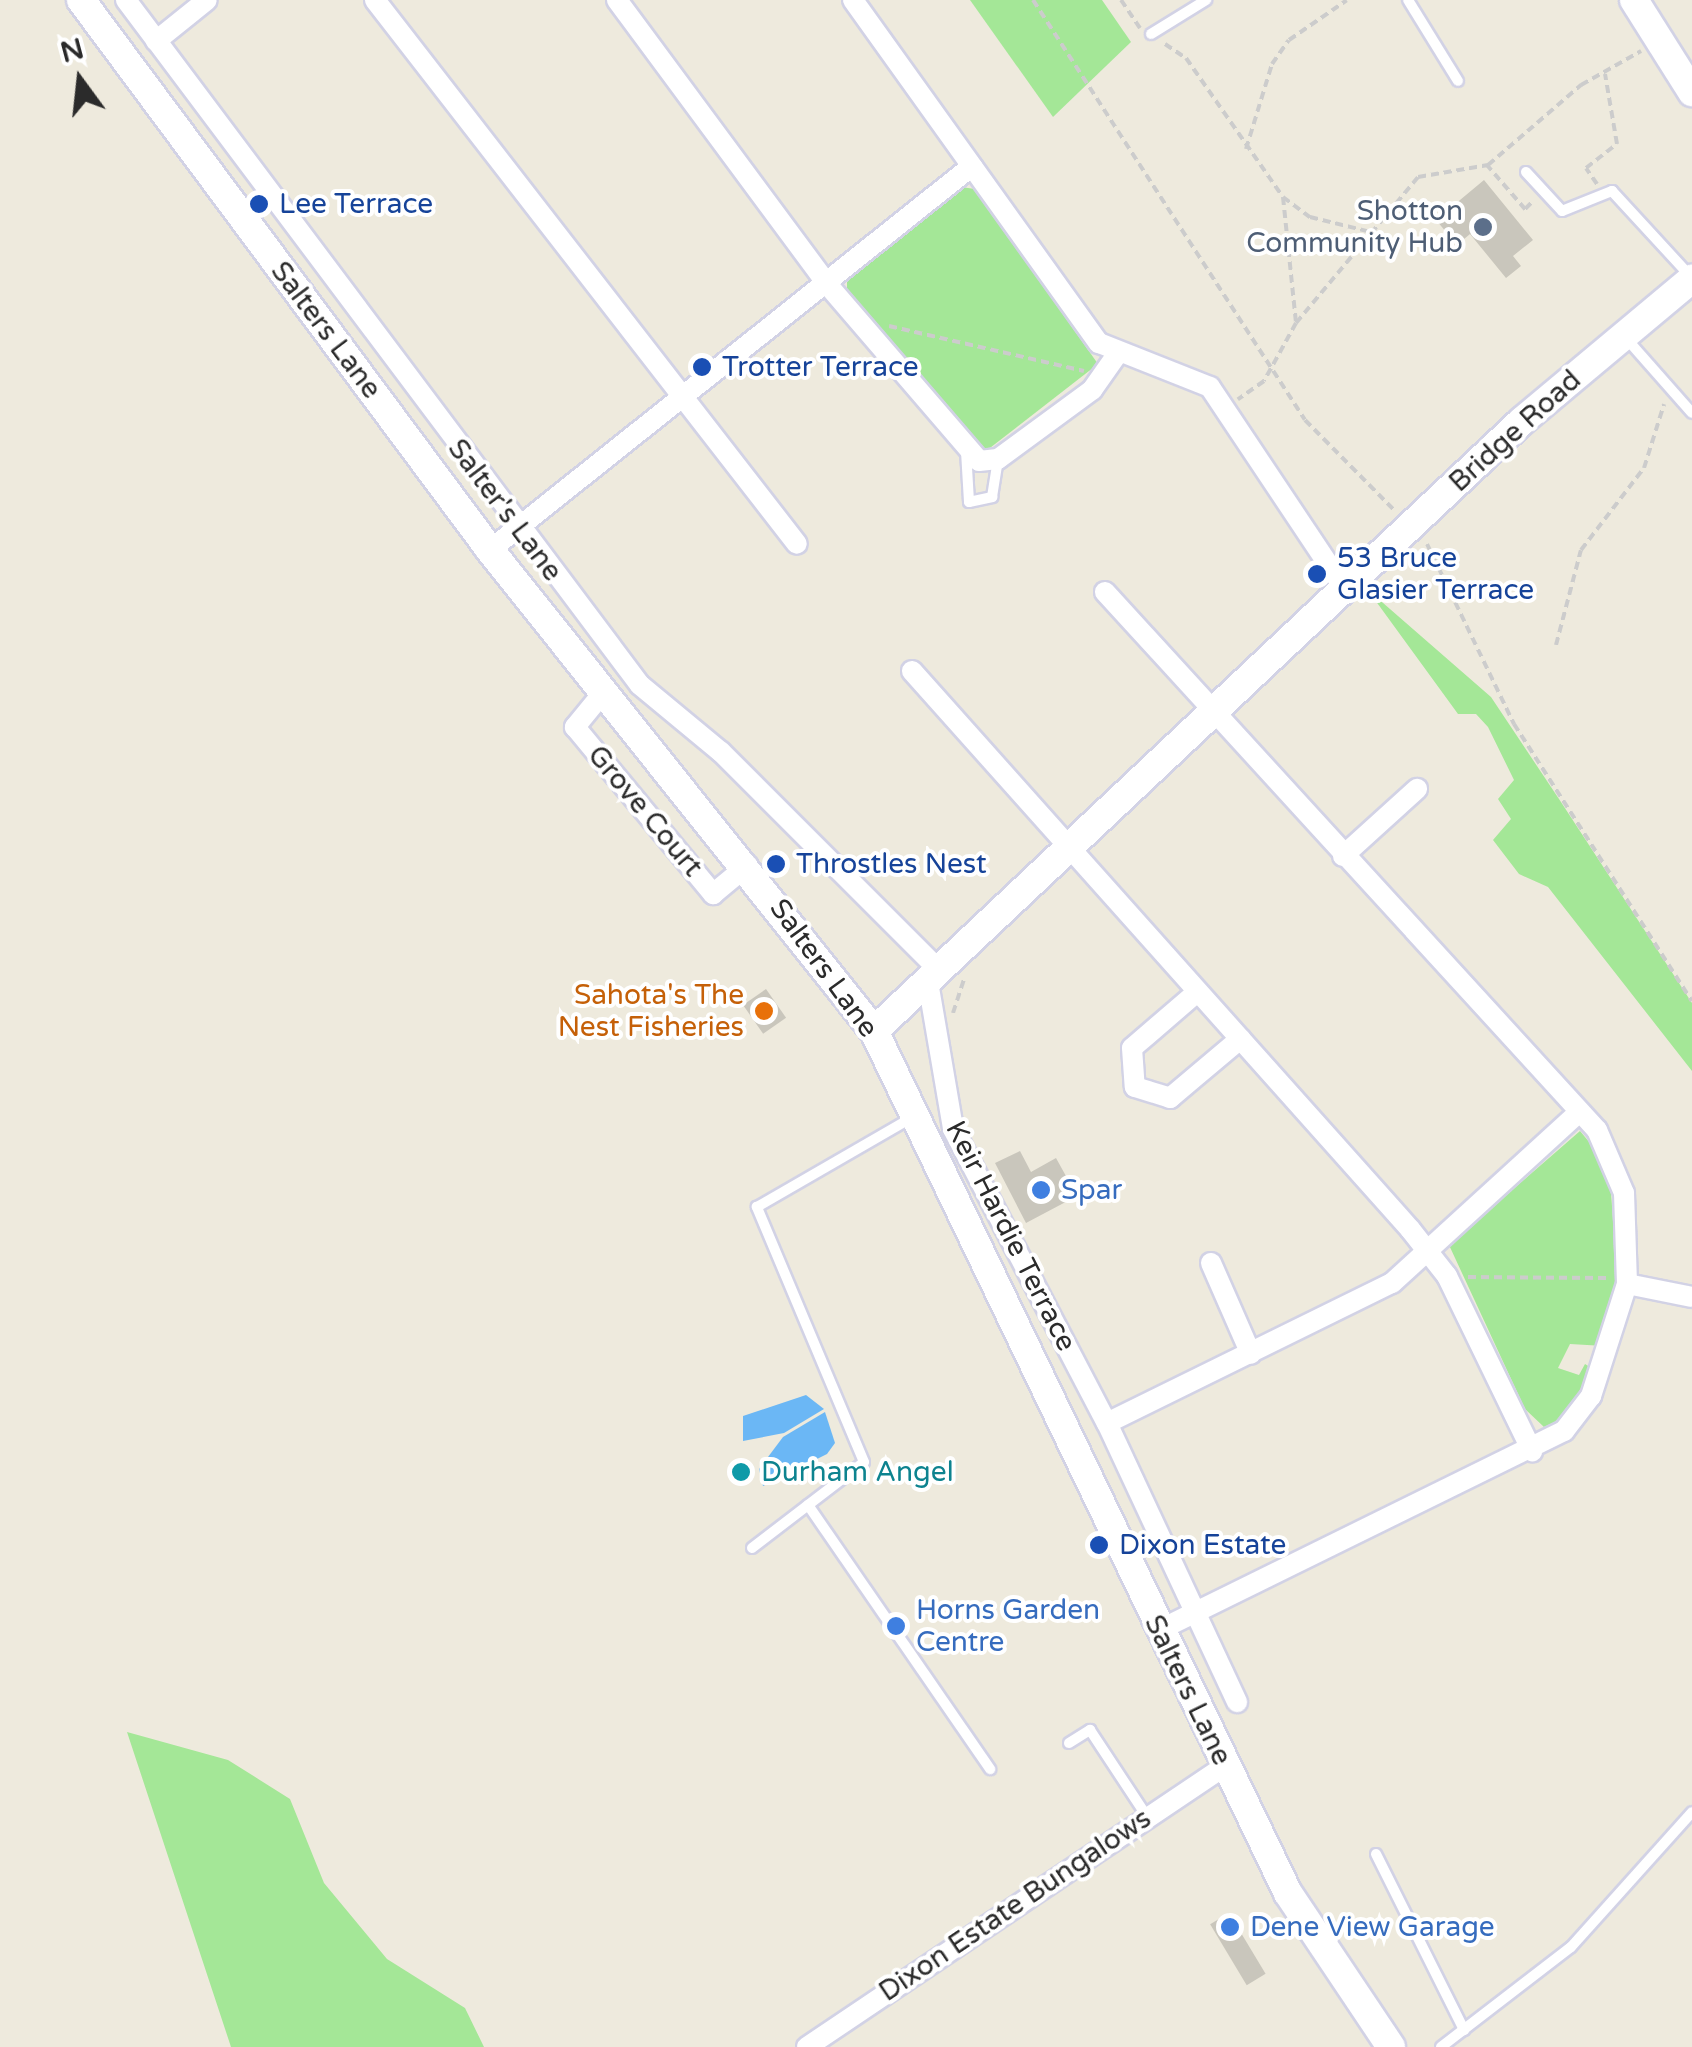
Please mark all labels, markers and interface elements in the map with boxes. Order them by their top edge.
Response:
north arrow [30,30,130,130]
text: N [57,32,87,70]
place label: Lee Terrace [279,187,433,221]
marker: Lee Terrace [248,193,270,215]
place label: Shotton Community Hub [1246,194,1463,260]
marker: Shotton Community Hub [1472,216,1494,238]
street label: Salters Lane [264,255,388,405]
place label: Trotter Terrace [722,350,919,384]
marker: Trotter Terrace [691,356,713,378]
street label: Bridge Road [1442,363,1588,499]
street label: Salter's Lane [441,433,569,587]
place label: 53 Bruce Glasier Terrace [1337,541,1534,607]
marker: 53 Bruce Glasier Terrace [1306,563,1328,585]
street label: Grove Court [581,739,709,883]
place label: Throstles Nest [796,847,987,881]
marker: Throstles Nest [765,853,787,875]
street label: Salters Lane [763,892,885,1044]
place label: Sahota's The Nest Fisheries [558,978,744,1044]
marker: Sahota's The Nest Fisheries [753,1000,775,1022]
street label: Keir Hardie Terrace [938,1115,1084,1357]
place label: Spar [1061,1173,1122,1207]
marker: Spar [1030,1179,1052,1201]
place label: Durham Angel [761,1455,954,1489]
marker: Durham Angel [730,1461,752,1483]
place label: Dixon Estate [1119,1528,1286,1562]
marker: Dixon Estate [1088,1534,1110,1556]
place label: Horns Garden Centre [916,1593,1100,1659]
street label: Salters Lane [1137,1610,1239,1770]
marker: Horns Garden Centre [885,1615,907,1637]
street label: Dixon Estate Bungalows [873,1801,1157,2009]
place label: Dene View Garage [1250,1910,1495,1944]
marker: Dene View Garage [1219,1916,1241,1938]

